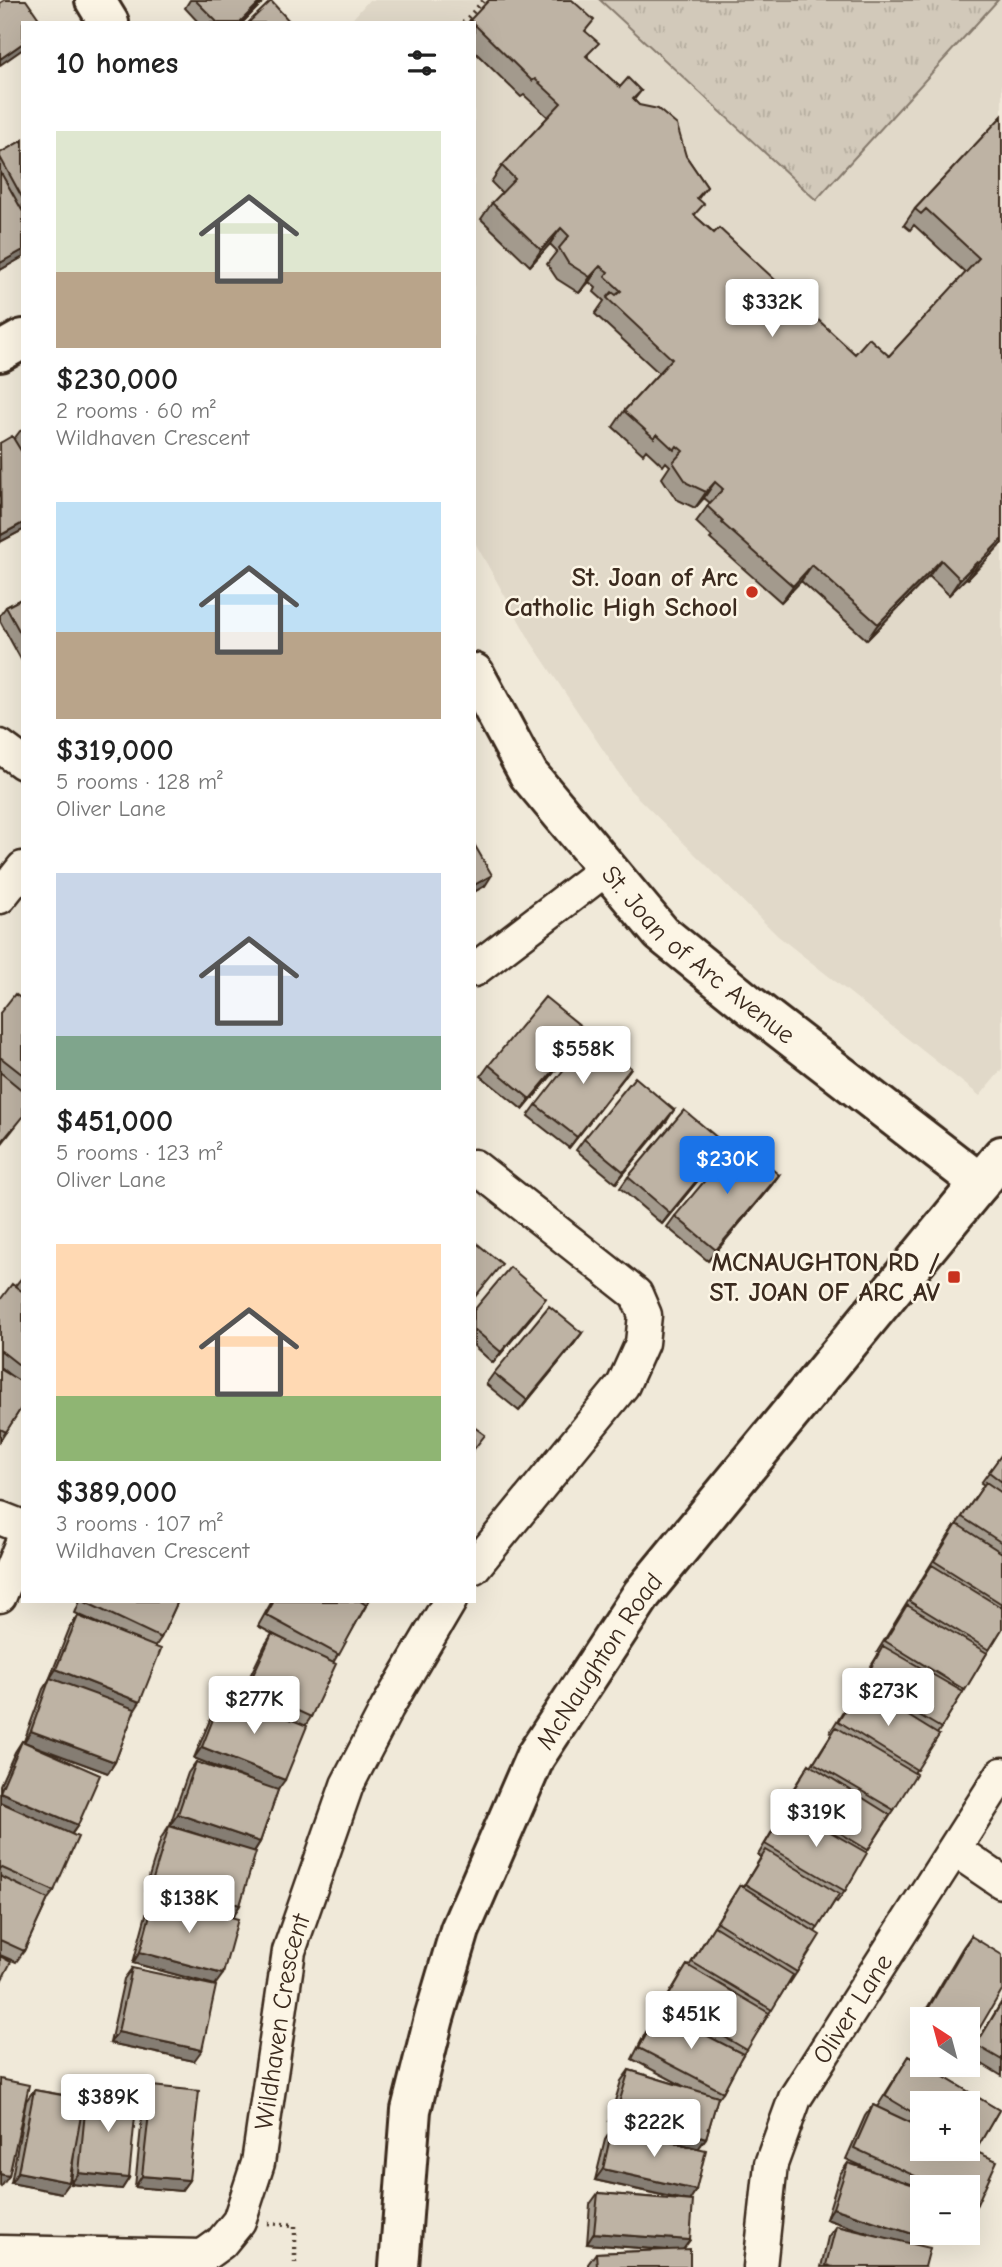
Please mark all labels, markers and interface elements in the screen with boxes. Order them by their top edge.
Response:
icon: filters [403,44,441,82]
text: 10 homes [56,46,178,81]
icon: home [186,176,312,302]
pin: $332K [723,280,821,339]
text: $332K [742,288,802,315]
text: $230,000 [56,362,178,397]
text: 2 rooms · 60 m² [56,397,216,424]
text: Wildhaven Crescent [56,424,249,451]
icon: home [186,547,312,673]
place label: St. Joan of Arc Catholic High School [504,563,738,623]
marker: St. Joan of Arc Catholic High School [744,584,760,600]
text: $319,000 [56,733,174,768]
text: 5 rooms · 128 m² [56,768,223,795]
text: Oliver Lane [56,795,166,822]
street label: St. Joan of Arc Avenue [595,860,801,1050]
icon: home [186,918,312,1044]
pin: $558K [534,1026,632,1086]
text: $558K [552,1035,615,1062]
text: $451,000 [56,1104,173,1139]
pin: $230K [678,1136,776,1196]
text: 5 rooms · 123 m² [56,1139,222,1166]
text: $230K [696,1145,758,1172]
text: Oliver Lane [56,1166,166,1193]
place label: MCNAUGHTON RD / ST. JOAN OF ARC AV [709,1248,940,1308]
marker: MCNAUGHTON RD / ST. JOAN OF ARC AV [946,1269,962,1285]
icon: home [186,1289,312,1415]
text: $389,000 [56,1475,177,1510]
text: 3 rooms · 107 m² [56,1510,223,1537]
text: Wildhaven Crescent [56,1537,249,1564]
street label: McNaughton Road [530,1567,669,1755]
pin: $273K [839,1668,937,1728]
pin: $277K [205,1676,303,1736]
text: $273K [858,1677,918,1704]
text: $277K [225,1685,283,1712]
pin: $319K [767,1790,865,1849]
text: $319K [786,1798,846,1825]
pin: $138K [140,1876,238,1935]
text: $138K [160,1884,218,1911]
street label: Wildhaven Crescent [249,1909,317,2132]
street label: Oliver Lane [807,1949,899,2069]
pin: $451K [642,1992,740,2051]
text: $451K [662,2000,720,2027]
north arrow [910,2007,980,2077]
map controls [910,2007,980,2245]
pin: $389K [59,2074,157,2134]
text: $389K [77,2083,139,2110]
button: + [910,2091,980,2161]
pin: $222K [605,2100,703,2159]
text: $222K [623,2108,685,2135]
button: − [910,2175,980,2245]

